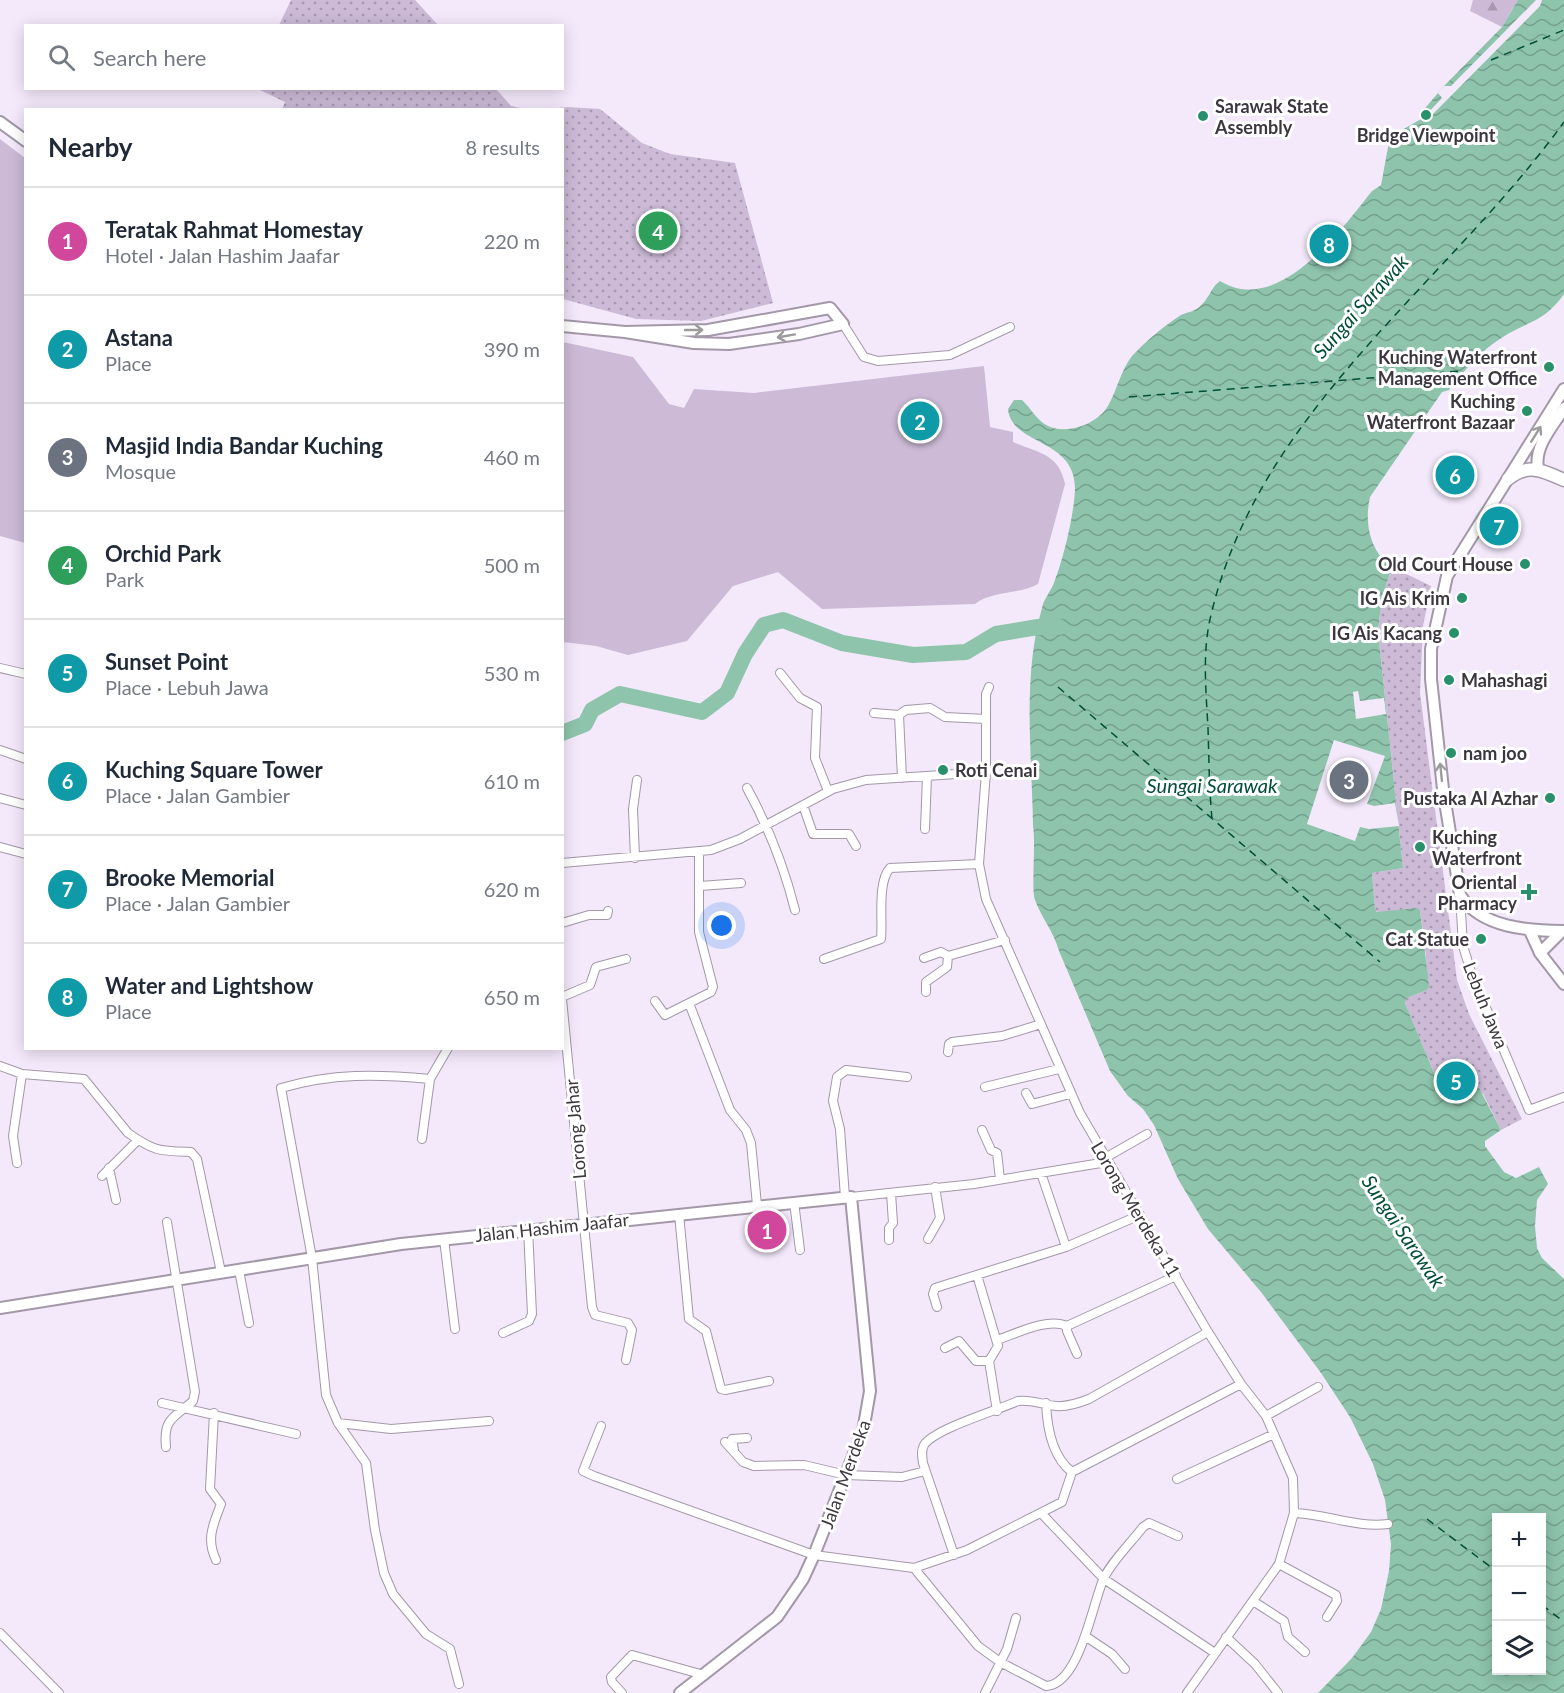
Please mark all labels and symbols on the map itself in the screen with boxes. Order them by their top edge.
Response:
place label: Sarawak State Assembly [1214,95,1329,138]
marker: Bridge Viewpoint [1419,108,1433,122]
marker: Sarawak State Assembly [1196,109,1210,123]
place label: Bridge Viewpoint [1357,124,1496,146]
pin: 4 [638,208,678,254]
pin: 8 [1310,222,1348,266]
water label: Sungai Sarawak [1307,249,1413,363]
one-way arrow [684,324,704,336]
one-way arrow [776,331,796,342]
place label: Kuching Waterfront Management Office [1378,346,1537,389]
marker: Kuching Waterfront Management Office [1542,360,1556,374]
place label: Kuching Waterfront Bazaar [1367,390,1515,433]
pin: 2 [900,398,940,444]
marker: Kuching Waterfront Bazaar [1520,404,1534,418]
one-way arrow [1530,426,1542,443]
pin: 6 [1436,452,1474,498]
pin: 7 [1480,504,1518,548]
place label: Old Court House [1378,553,1513,575]
marker: Old Court House [1518,557,1532,571]
place label: IG Ais Krim [1360,587,1450,609]
marker: IG Ais Krim [1455,591,1469,605]
place label: IG Ais Kacang [1332,622,1442,644]
marker: IG Ais Kacang [1447,626,1461,640]
place label: Mahashagi [1461,669,1547,691]
marker: Mahashagi [1442,673,1456,687]
place label: nam joo [1463,742,1527,764]
marker: nam joo [1444,746,1458,760]
pin: 3 [1330,758,1368,802]
place label: Roti Cenai [955,759,1037,781]
marker: Roti Cenai [936,763,950,777]
one-way arrow [1436,763,1447,782]
water label: Sungai Sarawak [1147,773,1278,797]
place label: Pustaka Al Azhar [1403,787,1538,809]
marker: Pustaka Al Azhar [1543,791,1557,805]
place label: Kuching Waterfront [1432,826,1522,869]
marker: Kuching Waterfront [1413,840,1427,854]
place label: Oriental Pharmacy [1438,871,1518,914]
marker: Oriental Pharmacy [1522,885,1536,899]
your location [707,911,736,940]
place label: Cat Statue [1385,928,1469,950]
marker: Cat Statue [1474,932,1488,946]
street label: Lebuh Jawa [1459,958,1513,1052]
pin: 5 [1436,1058,1476,1104]
street label: Lorong Jahar [560,1078,590,1180]
street label: Lorong Merdeka 11 [1087,1137,1185,1281]
water label: Sungai Sarawak [1357,1170,1451,1292]
street label: Jalan Hashim Jaafar [474,1208,630,1246]
pin: 1 [748,1208,786,1252]
street label: Jalan Merdeka [815,1417,875,1531]

